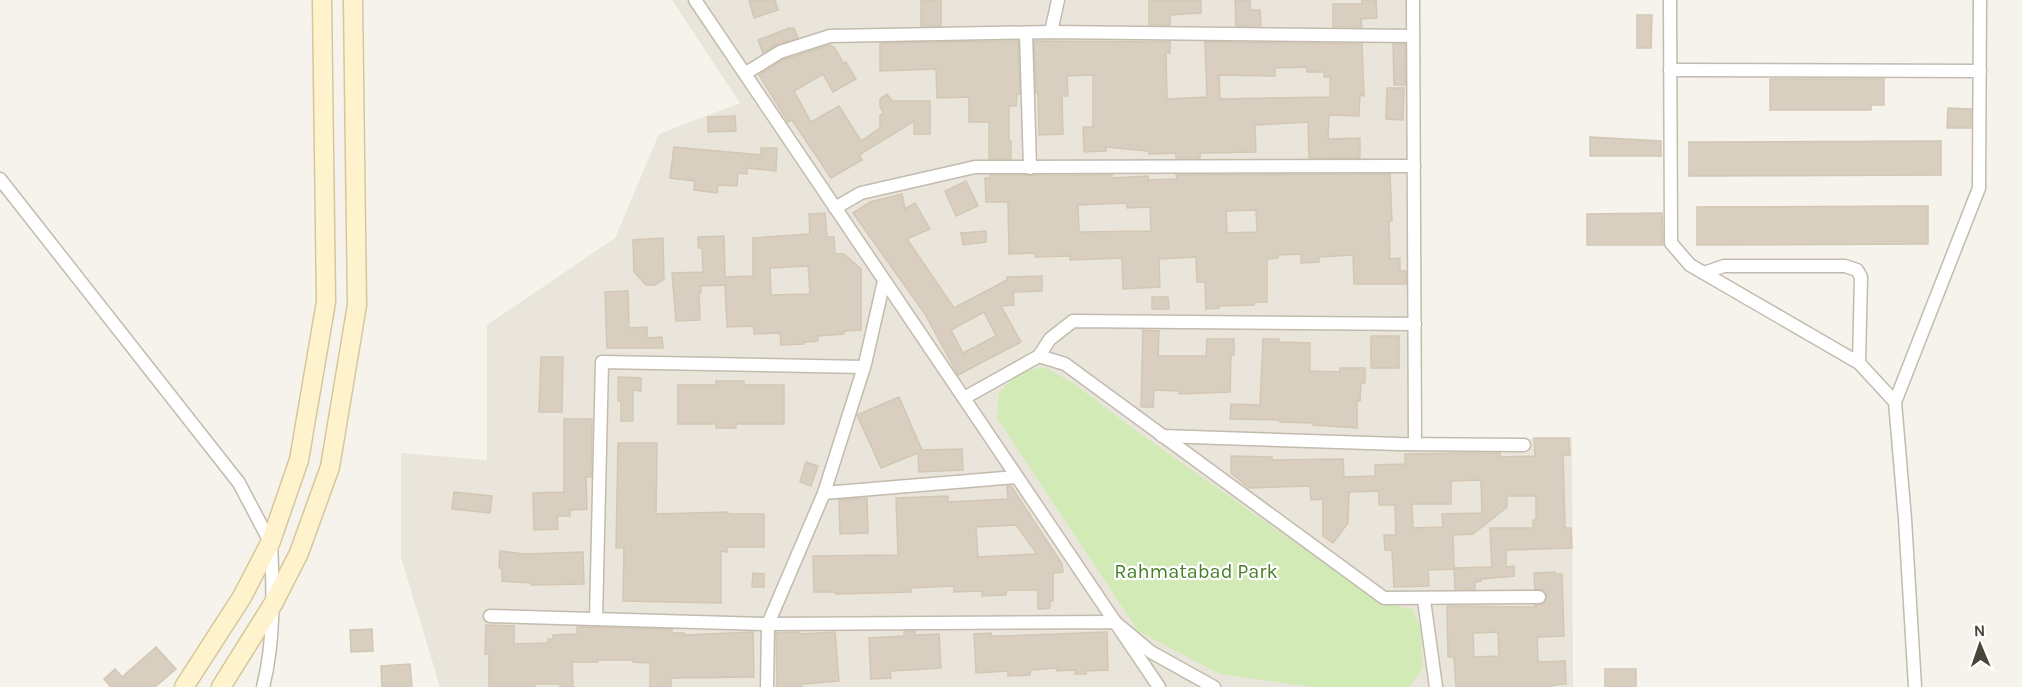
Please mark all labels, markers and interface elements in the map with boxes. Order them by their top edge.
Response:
park label: Rahmatabad Park [1114,560,1278,583]
north arrow [1950,615,2010,675]
text: N [1973,621,1986,640]

